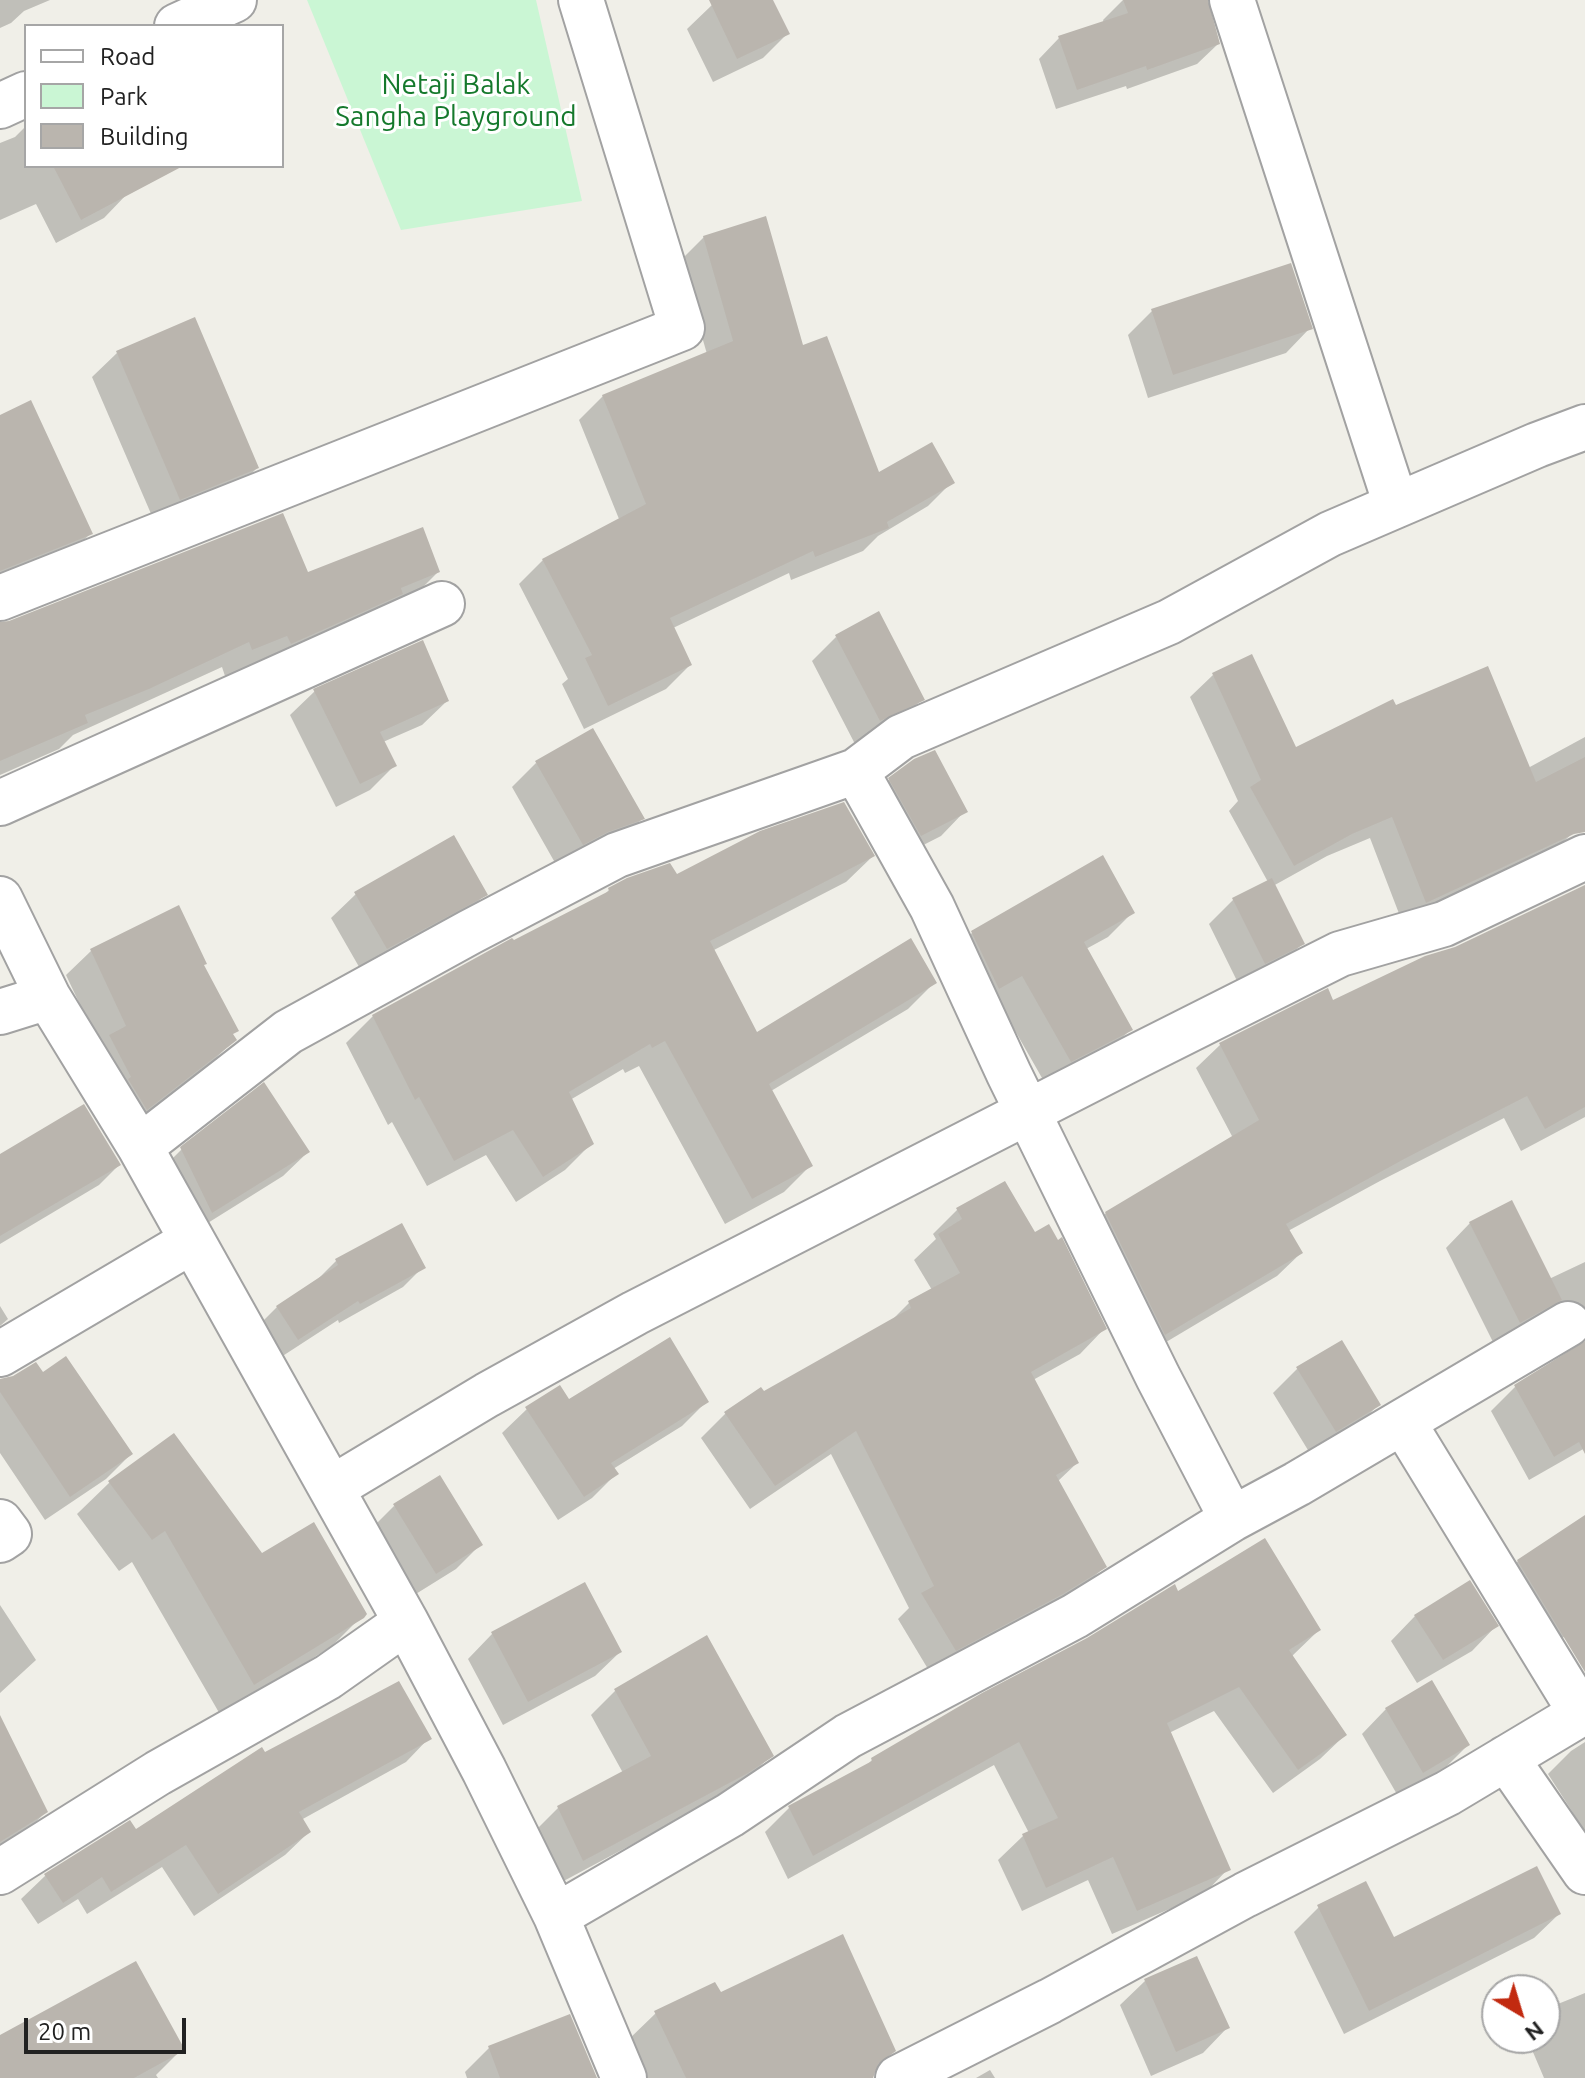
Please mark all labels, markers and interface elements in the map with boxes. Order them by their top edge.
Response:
legend [24,24,284,168]
text: Road [100,43,155,70]
park label: Netaji Balak Sangha Playground [335,68,577,134]
text: Park [100,83,148,110]
text: Building [100,123,188,150]
north arrow [1481,1974,1561,2054]
scale bar [28,2002,190,2052]
text: N [1521,2017,1549,2047]
text: 20 m [38,2018,91,2045]

